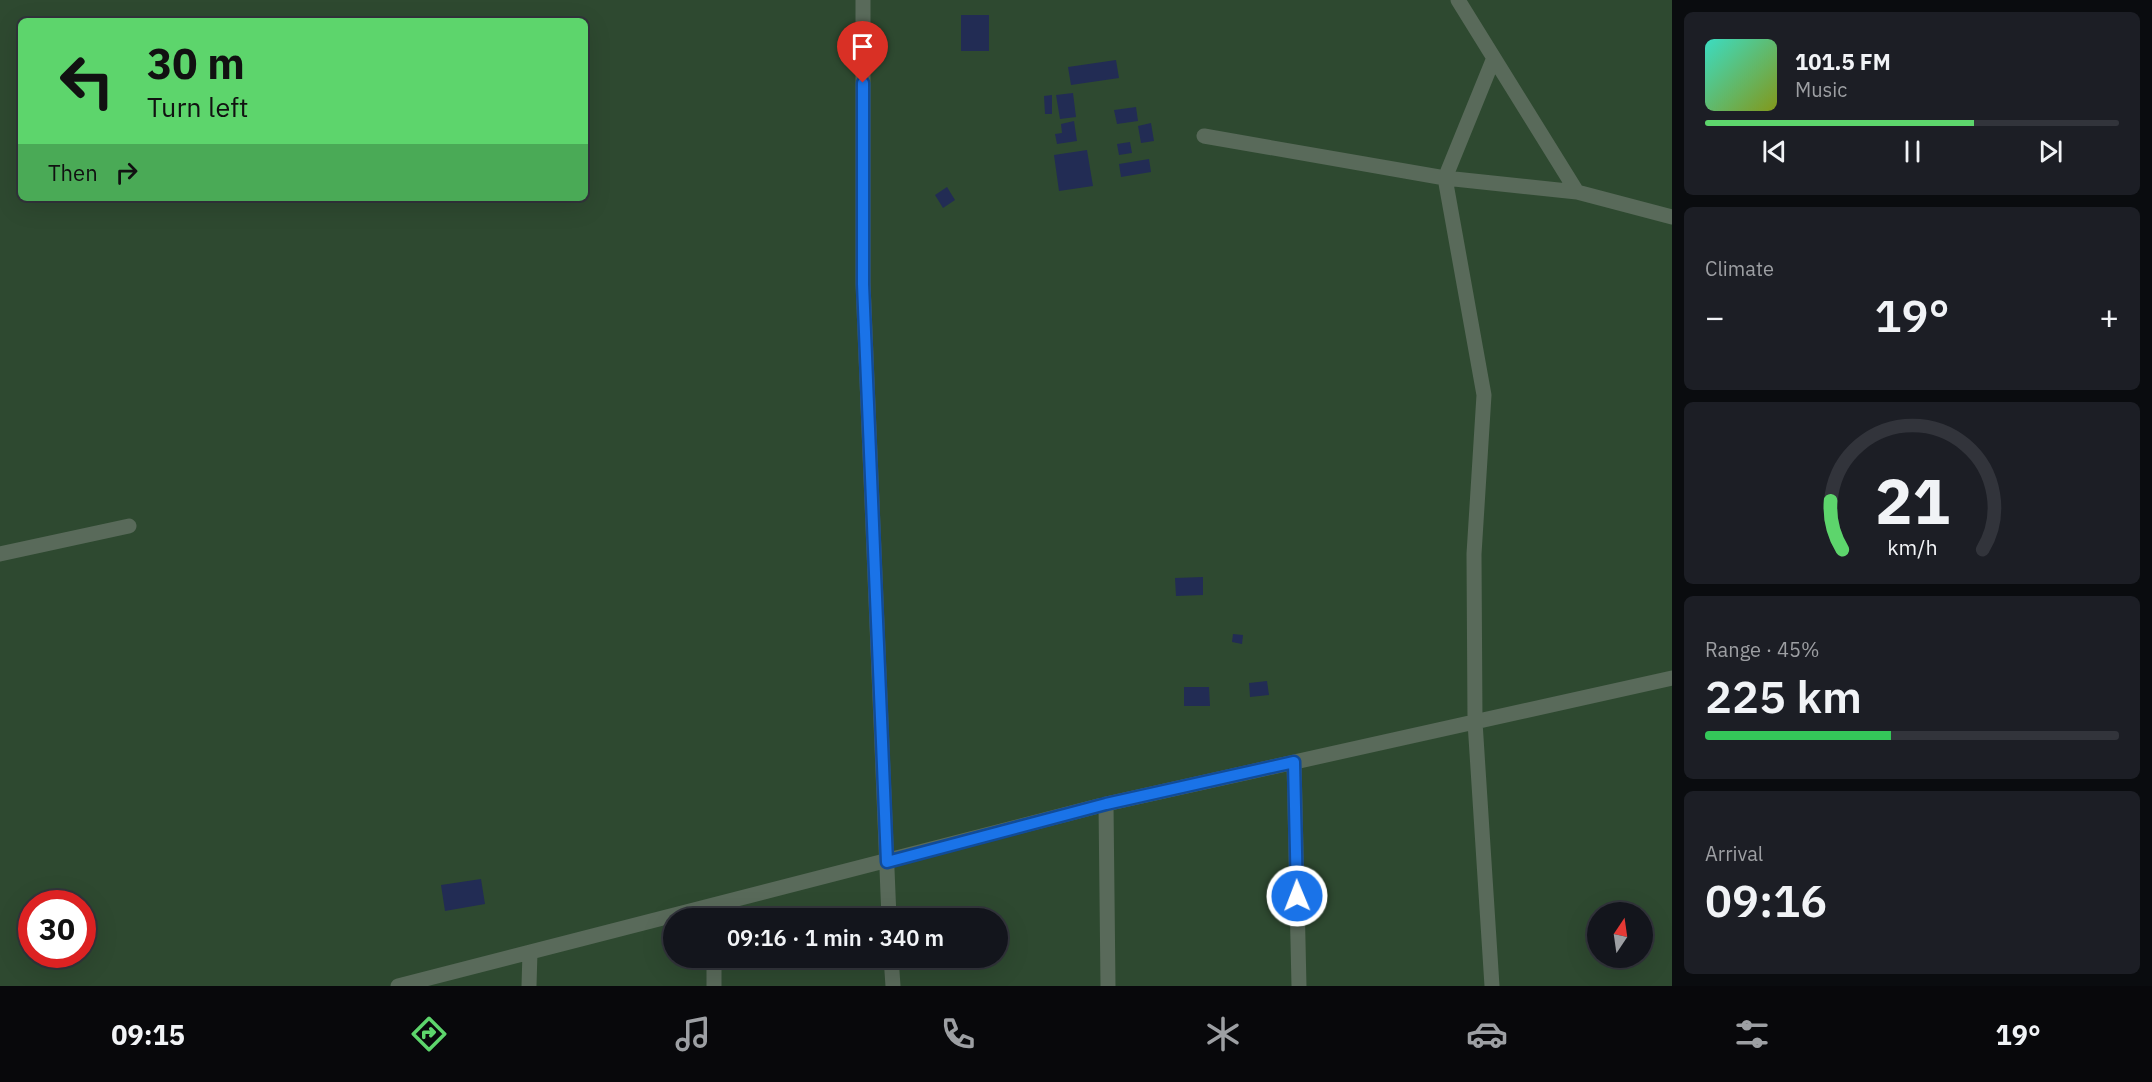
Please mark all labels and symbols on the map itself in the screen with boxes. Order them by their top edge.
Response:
pin [837,21,888,83]
position arrow [1265,864,1329,928]
speed limit sign: 30 [18,890,96,968]
north arrow [1587,902,1653,968]

